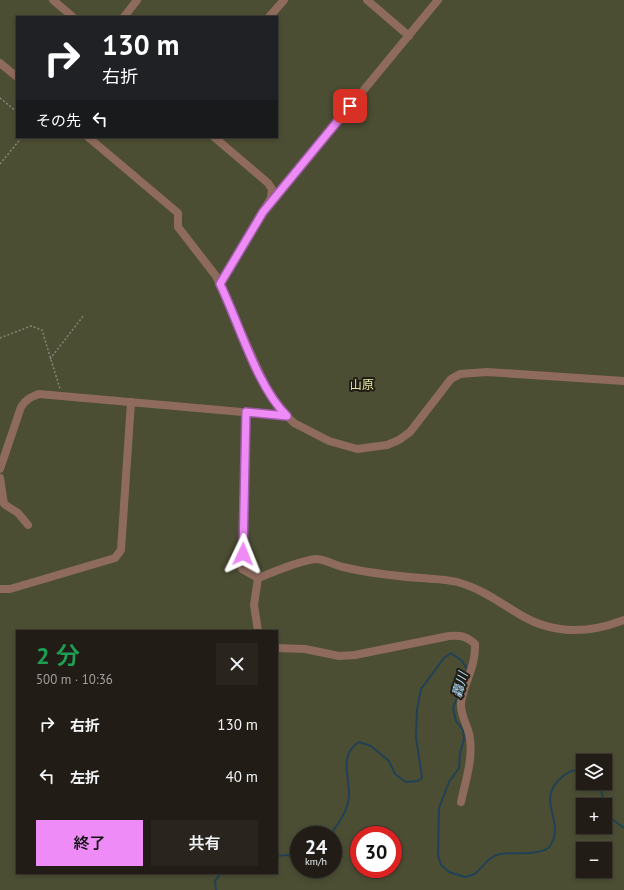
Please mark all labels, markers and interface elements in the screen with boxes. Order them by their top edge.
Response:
text: 130 m [102,26,179,63]
icon: right [36,32,88,84]
text: 右折 [102,65,138,88]
pin [333,89,367,123]
icon: arrive [339,95,361,117]
icon: left [89,108,111,130]
text: その先 [36,111,81,130]
park label: 山原 [350,377,374,392]
position arrow [222,533,264,575]
text: 2 分 [36,640,80,671]
button: close [216,643,258,685]
water label: 轟川 [448,668,472,700]
text: 500 m · 10:36 [36,671,113,688]
icon: right [36,713,58,735]
text: 130 m [217,715,258,734]
text: 右折 [70,716,100,735]
map controls [576,754,612,878]
button: layers [576,754,612,790]
icon: left [36,765,58,787]
text: 40 m [225,767,258,786]
text: 左折 [70,768,100,787]
button: + [576,798,612,834]
button: 終了 [36,820,143,866]
button: 共有 [151,820,258,866]
speed limit sign: 30 [350,826,402,878]
text: 24 [305,834,327,860]
button: − [576,842,612,878]
text: km/h [305,855,327,868]

